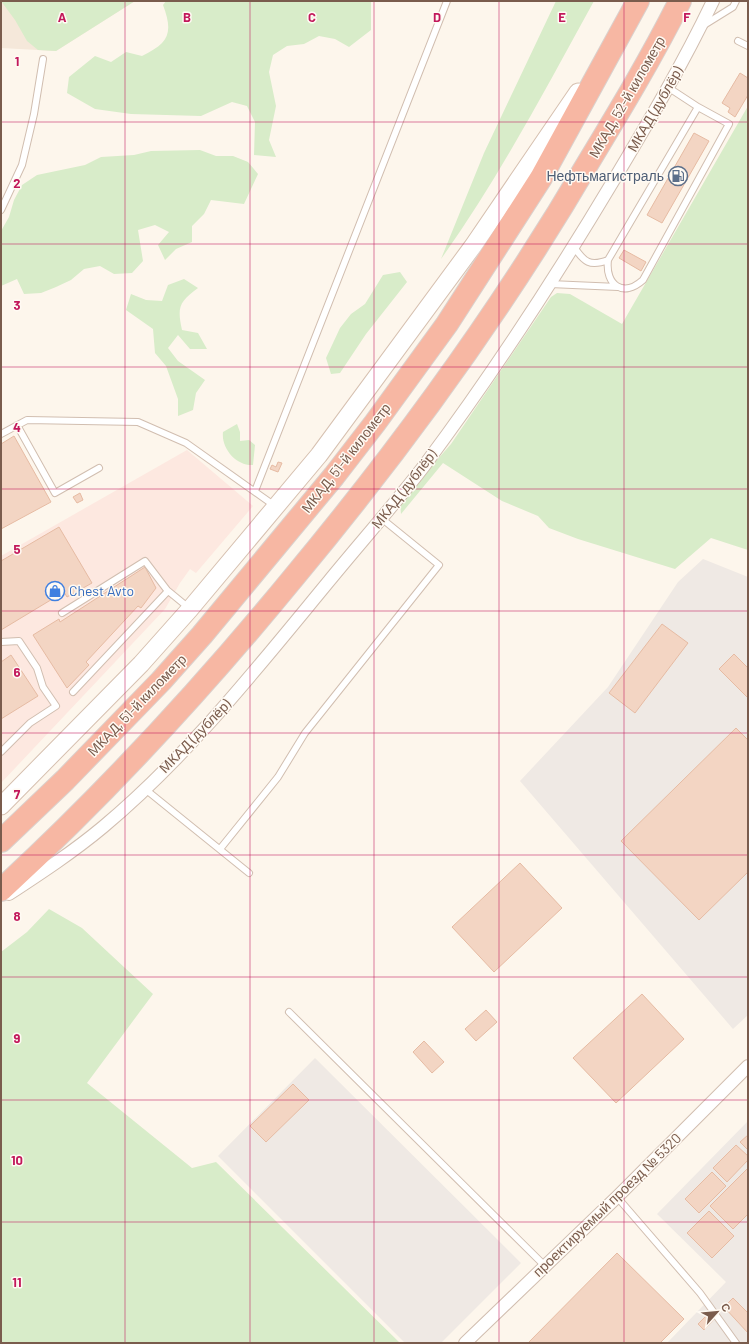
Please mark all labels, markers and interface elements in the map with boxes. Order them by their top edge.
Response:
text: A [58,9,67,25]
text: B [183,9,191,25]
text: C [308,9,316,25]
text: D [433,9,441,25]
text: E [558,9,566,25]
text: F [683,9,691,25]
street label: МКАД, 52-й километр [585,33,668,161]
text: 1 [15,53,19,69]
street label: МКАД (дублёр) [623,63,686,154]
fuel station icon: Нефтьмагистраль [667,165,689,187]
place label: Нефтьмагистраль [546,167,664,184]
text: 2 [13,175,21,191]
text: 3 [13,297,21,313]
street label: МКАД, 51-й километр [297,399,394,516]
text: 4 [13,419,21,435]
street label: МКАД (дублёр) [367,445,440,532]
text: 5 [13,541,21,557]
shop icon: Chest Avto [44,580,66,602]
place label: Chest Avto [69,582,134,599]
street label: МКАД, 51-й километр [84,650,190,759]
text: 6 [14,664,21,680]
street label: МКАД (дублёр) [155,695,234,776]
text: 7 [14,786,21,802]
text: 8 [13,908,21,924]
text: 9 [14,1030,21,1046]
street label: проектируемый проезд № 5320 [529,1129,684,1280]
text: 10 [11,1152,23,1168]
text: 11 [12,1274,22,1290]
north arrow [697,1292,737,1332]
text: С [719,1301,734,1314]

